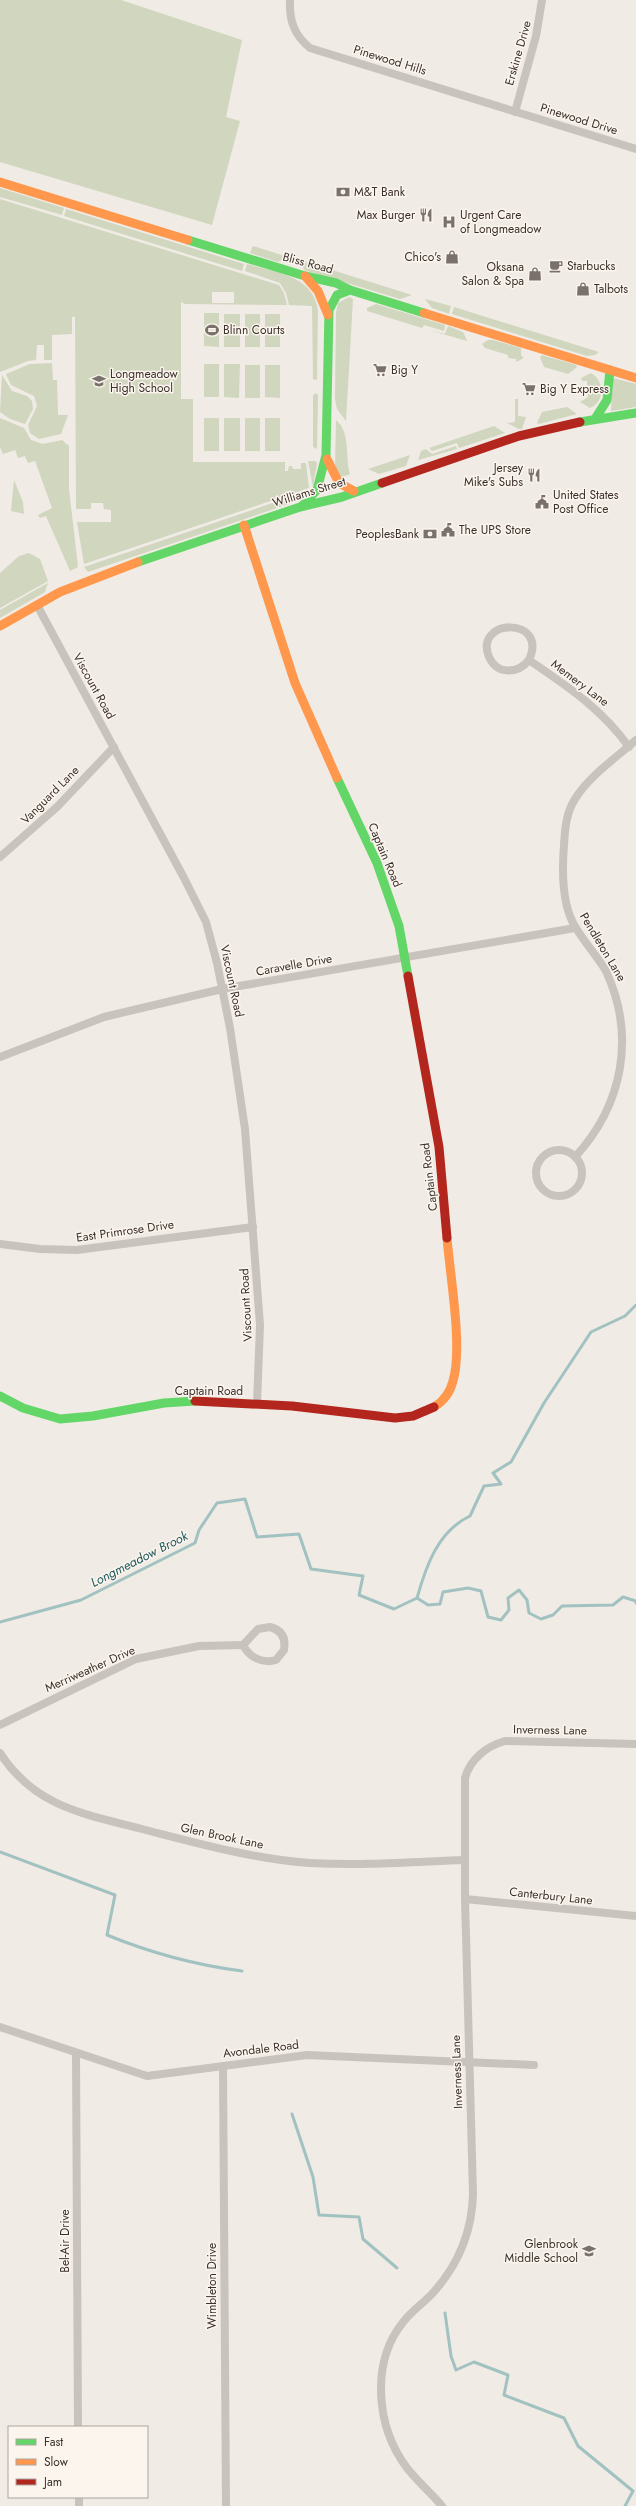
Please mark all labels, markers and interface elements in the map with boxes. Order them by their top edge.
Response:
street label: Erskine Drive [500,18,536,88]
street label: Pinewood Hills [351,40,429,80]
street label: Pinewood Drive [538,99,620,139]
place label: M&T Bank [354,183,406,201]
bank icon: M&T Bank [335,184,351,200]
place label: Max Burger [357,206,416,224]
place label: Urgent Care of Longmeadow [460,206,542,238]
restaurant icon: Max Burger [418,207,434,223]
hospital icon: Urgent Care of Longmeadow [441,214,457,230]
street label: Bliss Road [281,248,335,278]
place label: Chico's [404,248,441,266]
shop icon: Chico's [444,249,460,265]
place label: Starbucks [567,257,616,275]
place label: Oksana Salon & Spa [462,258,524,290]
cafe icon: Starbucks [548,258,564,274]
shop icon: Oksana Salon & Spa [527,266,543,282]
place label: Talbots [594,280,628,298]
shop icon: Talbots [575,281,591,297]
place label: Blinn Courts [223,321,285,339]
sports icon: Blinn Courts [204,322,220,338]
place label: Big Y [391,361,418,379]
supermarket icon: Big Y [372,362,388,378]
place label: Longmeadow High School [110,365,179,397]
school or university icon: Longmeadow High School [91,373,107,389]
place label: Big Y Express [540,380,609,398]
supermarket icon: Big Y Express [521,381,537,397]
place label: Jersey Mike's Subs [464,459,524,491]
restaurant icon: Jersey Mike's Subs [526,467,542,483]
street label: Williams Street [270,472,348,512]
place label: United States Post Office [553,486,619,518]
public building icon: United States Post Office [534,494,550,510]
place label: The UPS Store [459,521,531,539]
public building icon: The UPS Store [440,522,456,538]
place label: PeoplesBank [355,525,420,543]
bank icon: PeoplesBank [422,526,438,542]
street label: Viscount Road [68,650,120,722]
street label: Memery Lane [547,655,613,711]
street label: Vanguard Lane [17,762,83,828]
street label: Captain Road [363,820,407,890]
street label: Pendleton Lane [575,909,631,985]
street label: Viscount Road [216,943,248,1019]
street label: Caravelle Drive [254,949,334,981]
street label: Captain Road [416,1142,442,1212]
street label: East Primrose Drive [75,1215,175,1247]
street label: Viscount Road [235,1268,257,1342]
street label: Captain Road [175,1382,243,1400]
water label: Longmeadow Brook [87,1526,191,1592]
street label: Merriweather Drive [42,1641,138,1697]
street label: Inverness Lane [513,1720,587,1740]
street label: Glen Brook Lane [179,1818,265,1854]
street label: Canterbury Lane [508,1883,594,1909]
street label: Avondale Road [222,2035,300,2063]
street label: Inverness Lane [447,2035,467,2109]
street label: Bel-Air Drive [56,2209,74,2273]
place label: Glenbrook Middle School [504,2235,579,2267]
street label: Wimbleton Drive [203,2243,221,2329]
school or university icon: Glenbrook Middle School [581,2243,597,2259]
legend [8,2426,148,2498]
text: Fast [44,2433,63,2451]
text: Slow [44,2453,69,2471]
text: Jam [42,2473,62,2491]

